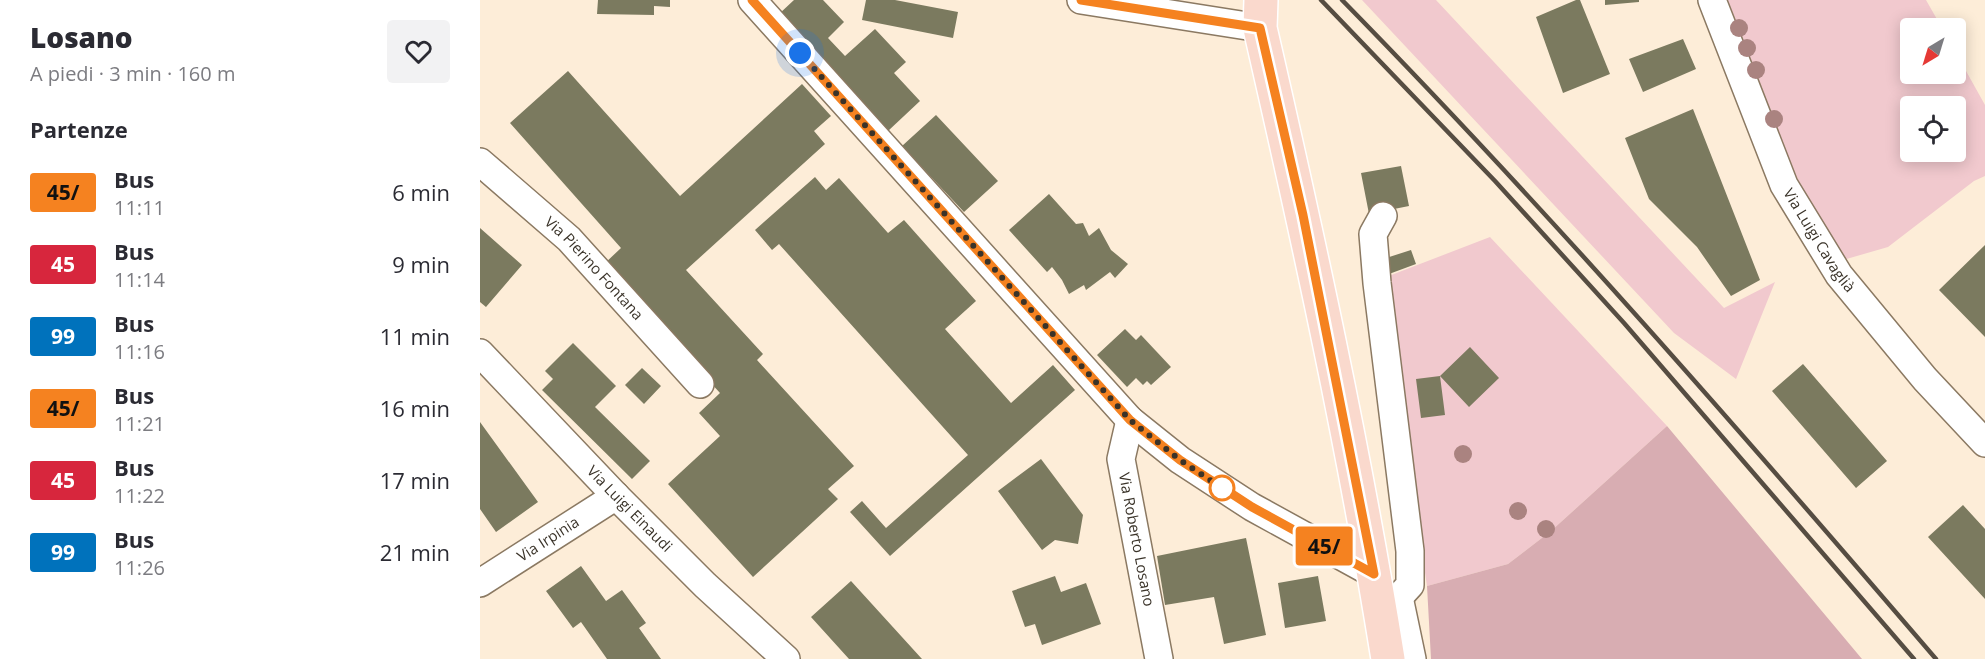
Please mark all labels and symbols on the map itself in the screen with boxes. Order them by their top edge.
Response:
north arrow [1900,18,1966,84]
your location [785,38,815,68]
street label: Via Luigi Cavaglià [1779,184,1860,296]
street label: Via Pierino Fontana [541,211,648,324]
street label: Via Luigi Einaudi [583,461,677,556]
street label: Via Roberto Losano [1115,471,1160,608]
unlabelled marker [1209,475,1235,501]
street label: Via Irpinia [513,511,582,566]
line badge: 45/ [1290,526,1358,566]

